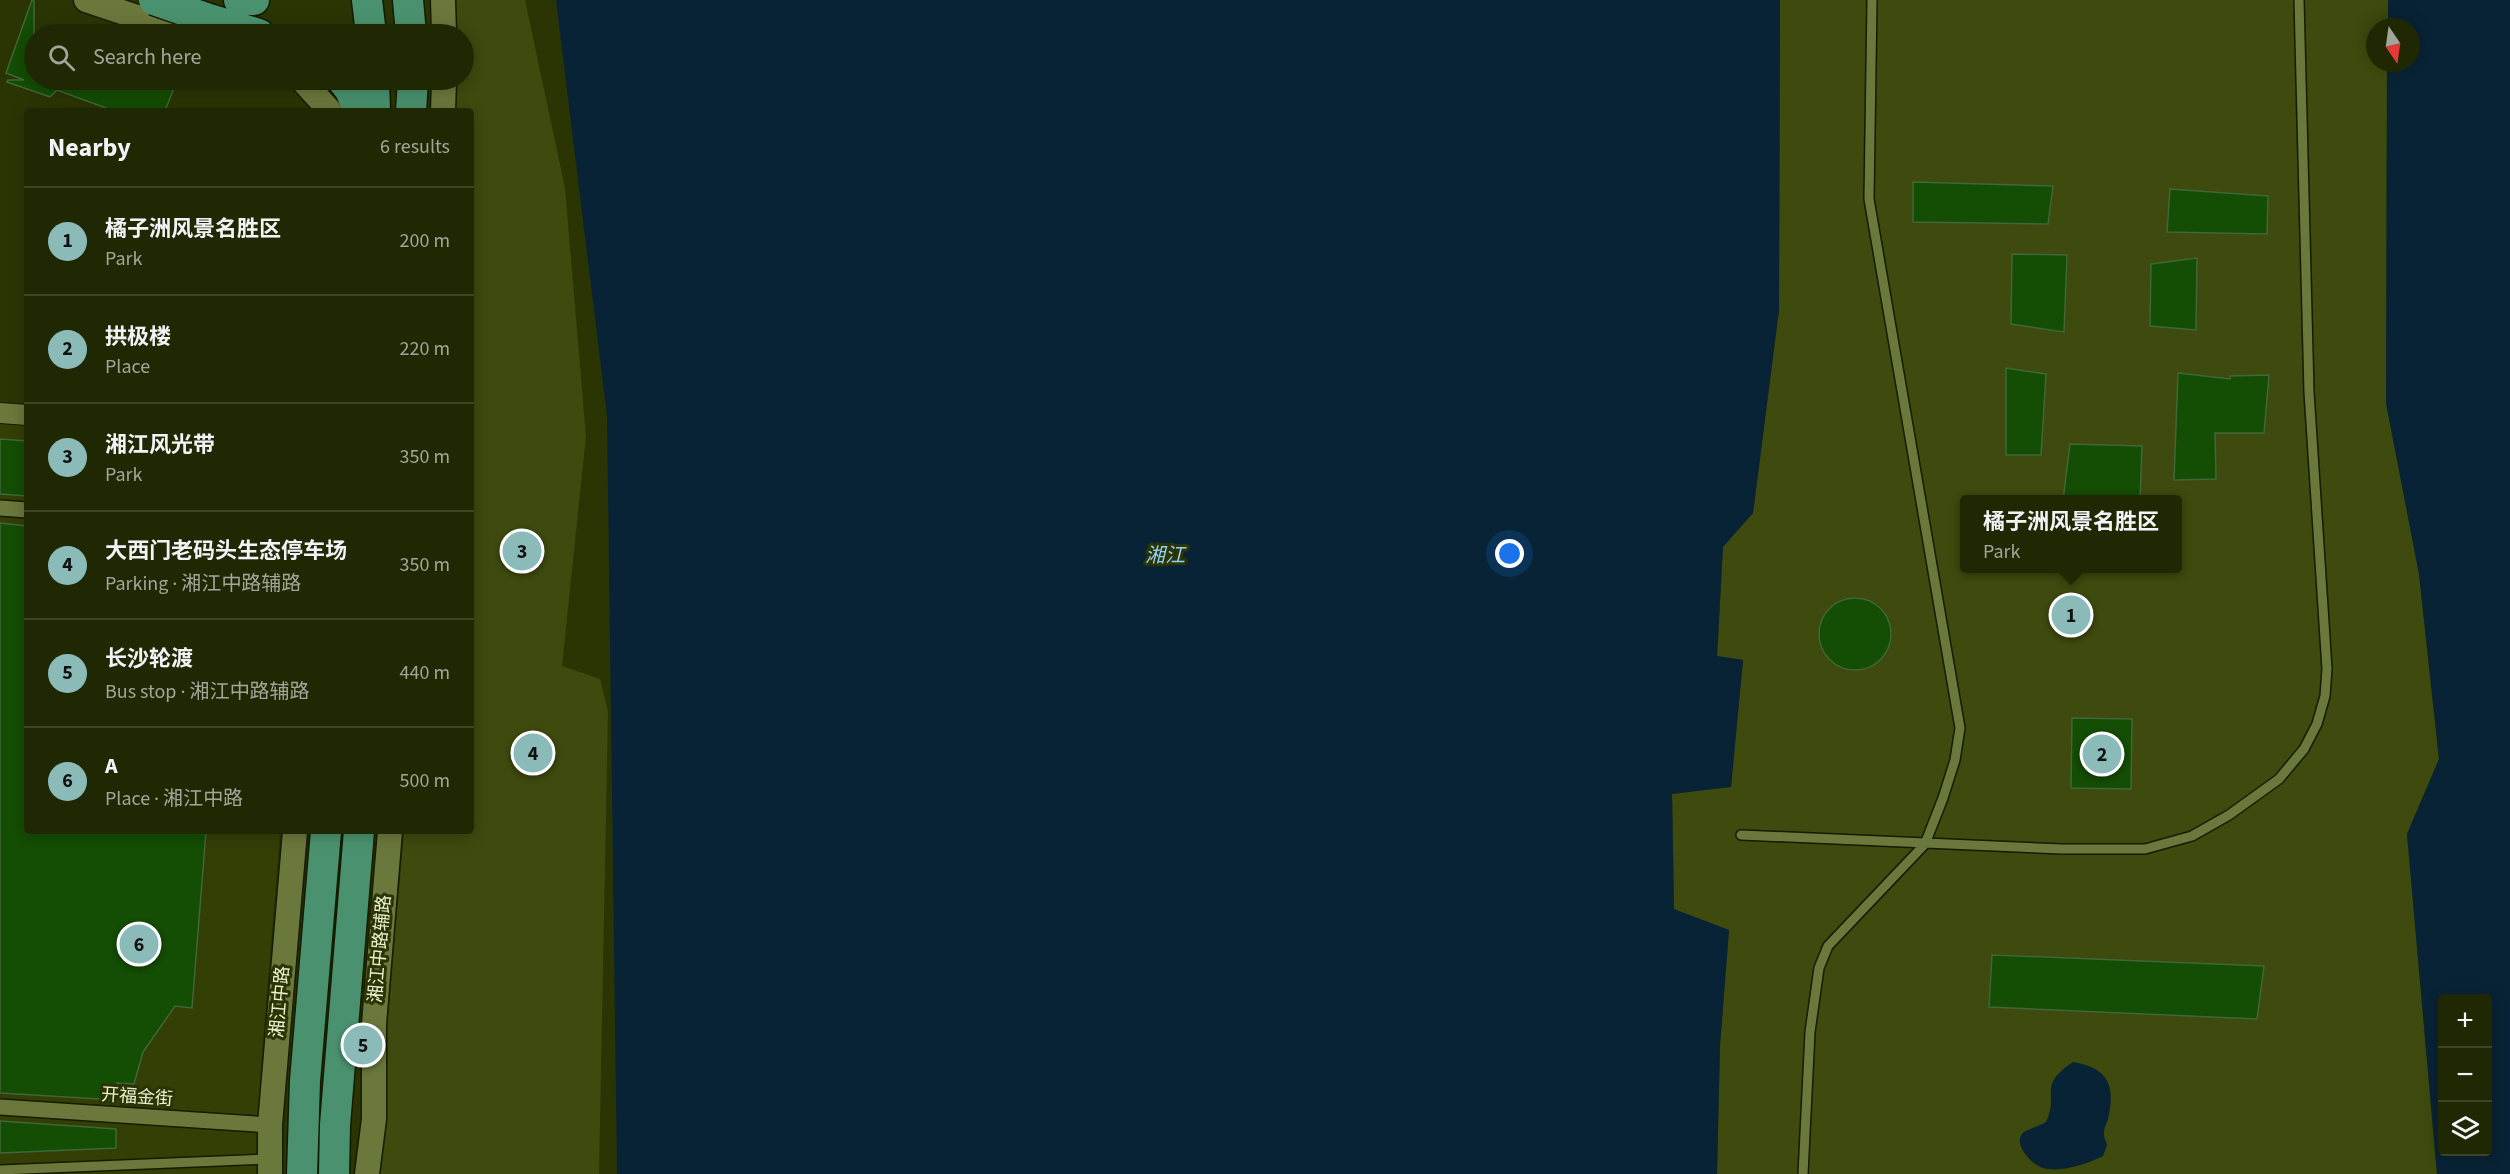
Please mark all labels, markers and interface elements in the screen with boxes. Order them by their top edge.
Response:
north arrow [2366,18,2420,72]
search box [24,24,474,90]
icon: search [45,41,78,74]
text: Search here [93,41,201,73]
text: Nearby [48,129,131,166]
text: 6 results [380,133,450,161]
text: 橘子洲风景名胜区 [105,213,281,245]
text: 1 [62,227,73,255]
text: 200 m [400,227,450,255]
text: Park [105,245,142,273]
text: 拱极楼 [105,321,171,353]
text: 2 [62,335,73,363]
text: 220 m [400,335,450,363]
text: Place [105,353,150,381]
text: 湘江风光带 [105,429,215,461]
text: 3 [62,443,73,471]
text: 350 m [400,443,450,471]
text: Park [105,461,142,489]
popup [1960,495,2182,573]
text: 橘子洲风景名胜区 [1983,506,2159,538]
pin: 3 [502,528,542,574]
text: 大西门老码头生态停车场 [105,535,347,567]
text: Park [1983,538,2020,566]
your location [1495,539,1524,568]
water label: 湘江 [1145,542,1187,570]
text: 4 [62,551,73,579]
text: 350 m [400,551,450,579]
text: Parking · 湘江中路辅路 [105,570,301,598]
pin: 1 [2052,592,2090,638]
text: 长沙轮渡 [105,643,193,675]
text: 5 [62,659,73,687]
text: 440 m [400,659,450,687]
text: Bus stop · 湘江中路辅路 [105,678,309,706]
pin: 4 [514,730,552,776]
pin: 2 [2082,732,2122,777]
text: A [105,750,118,782]
text: 6 [62,767,73,795]
text: 500 m [400,767,450,795]
text: Place · 湘江中路 [105,785,243,813]
street label: 湘江中路辅路 [363,894,397,1004]
pin: 6 [120,922,158,966]
street label: 湘江中路 [264,965,296,1039]
map controls [2438,994,2492,1156]
button: + [2438,994,2492,1048]
pin: 5 [344,1022,382,1068]
button: − [2438,1048,2492,1102]
street label: 开福金街 [100,1082,174,1112]
button: layers [2438,1102,2492,1156]

